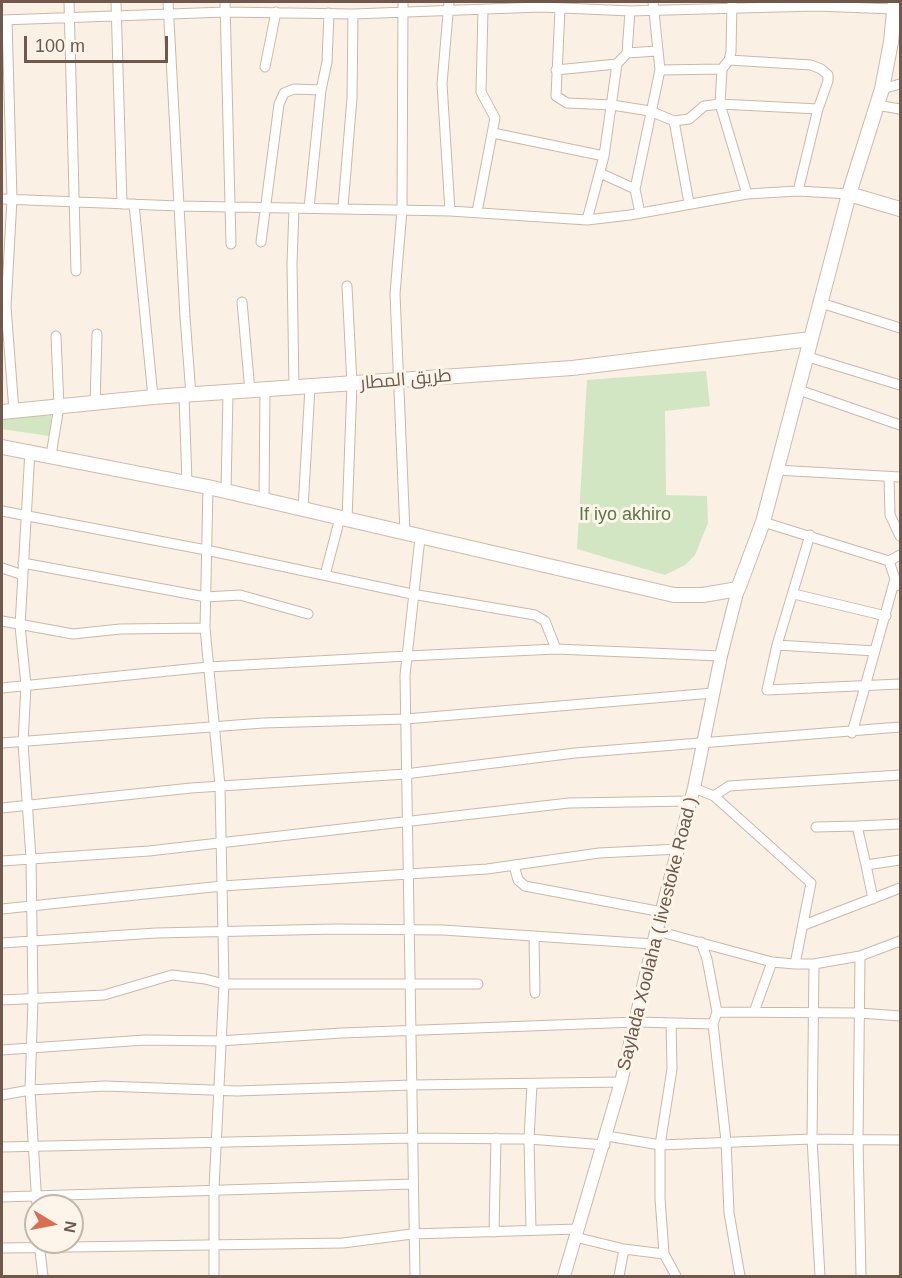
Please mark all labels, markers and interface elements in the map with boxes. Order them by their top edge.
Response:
scale bar [27,24,171,62]
text: 100 m [35,36,85,56]
street label: طريق المطار [359,365,453,395]
park label: If iyo akhiro [579,504,671,526]
street label: Saylada Xoolaha ( livestoke Road ) [614,795,702,1073]
north arrow [24,1194,84,1254]
text: N [61,1220,80,1234]

